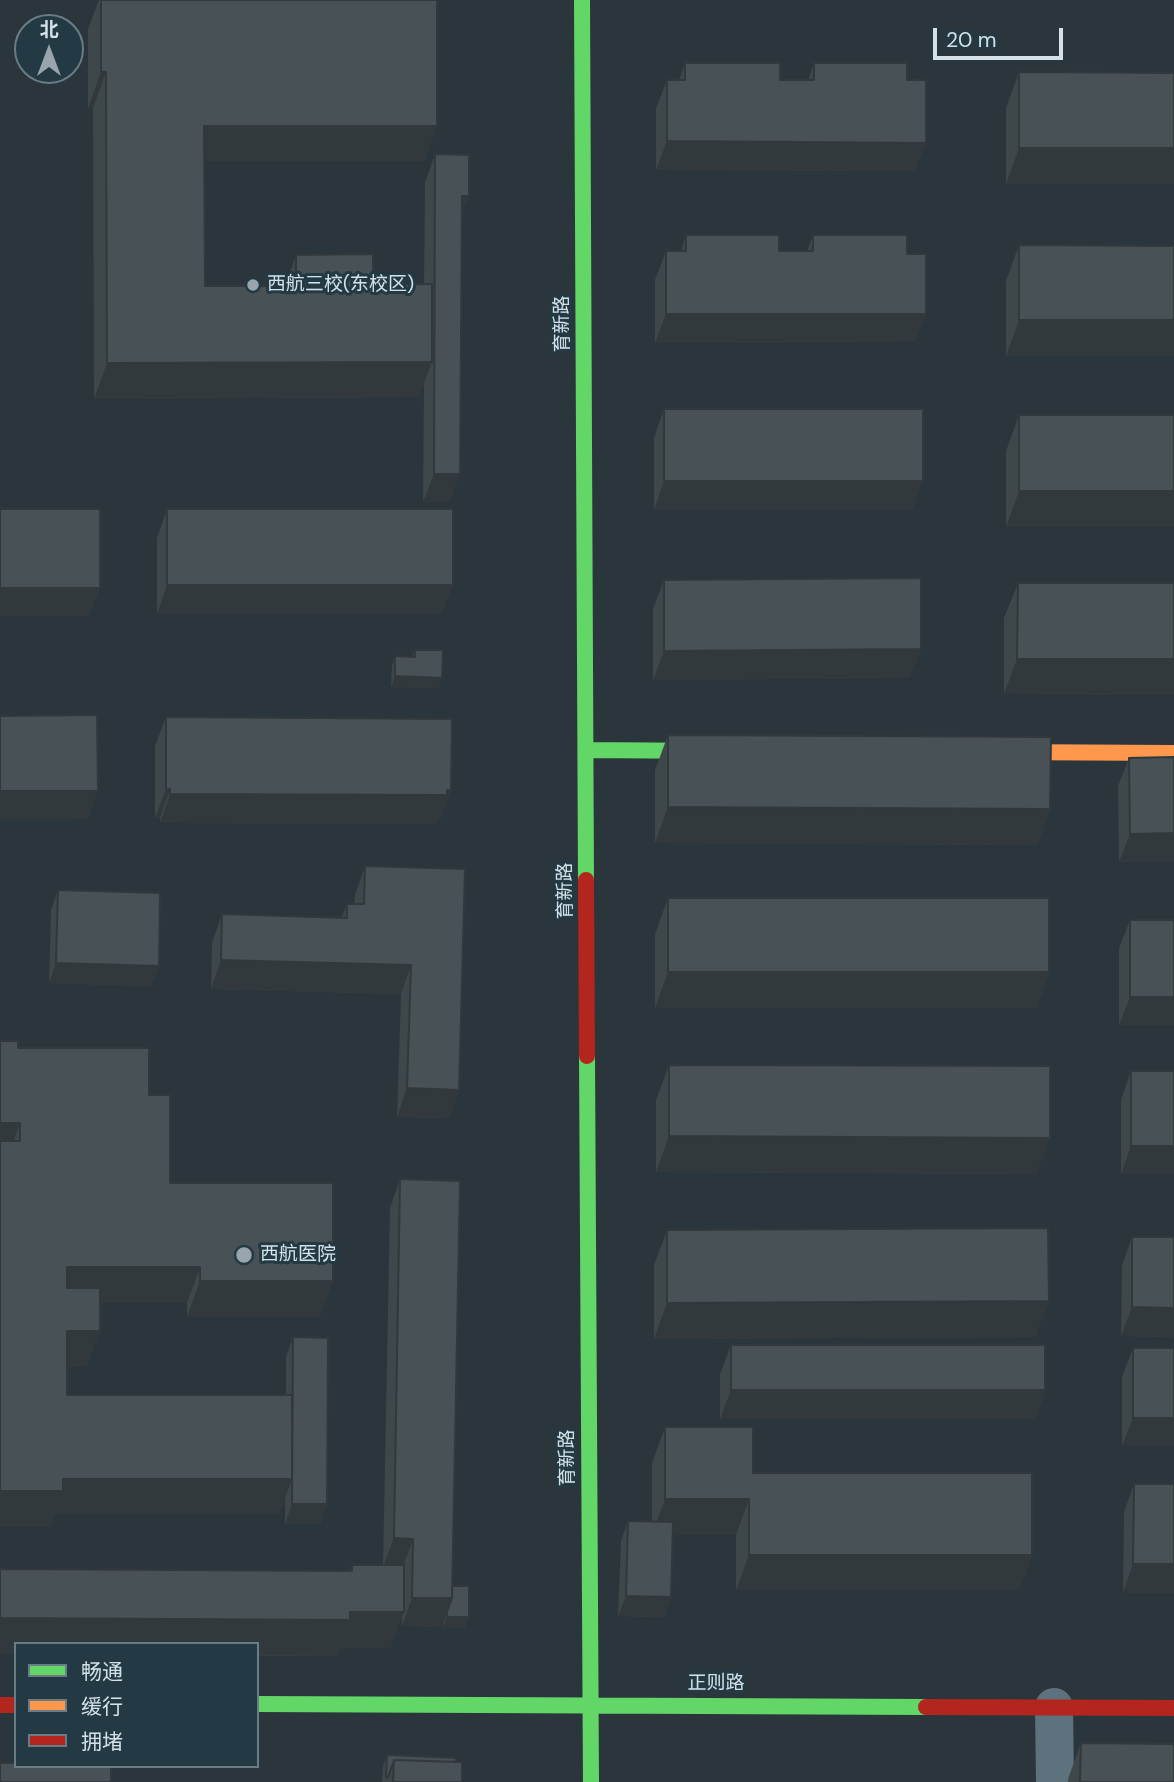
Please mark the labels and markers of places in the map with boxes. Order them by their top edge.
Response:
place label: 西航三校(东校区) [267,274,414,296]
marker: 西航三校(东校区) [245,277,261,293]
place label: 西航医院 [260,1244,336,1266]
marker: 西航医院 [234,1245,254,1265]

